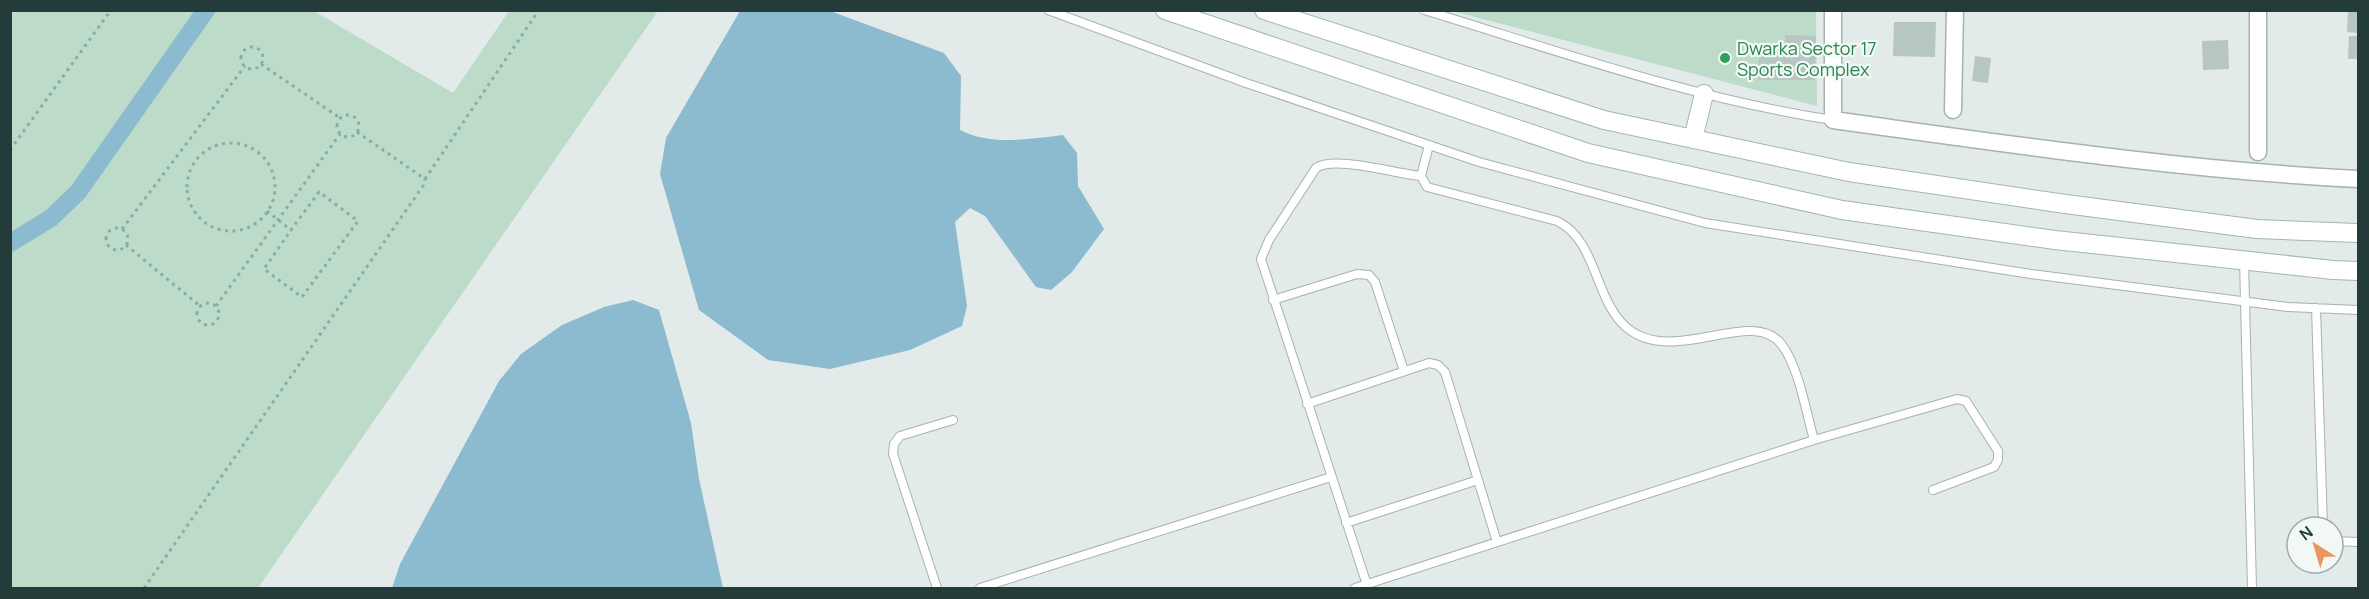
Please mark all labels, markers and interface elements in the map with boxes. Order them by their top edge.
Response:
place label: Dwarka Sector 17 Sports Complex [1737,36,1877,81]
marker: Dwarka Sector 17 Sports Complex [1718,51,1732,65]
north arrow [2285,515,2345,575]
text: N [2295,521,2317,545]

